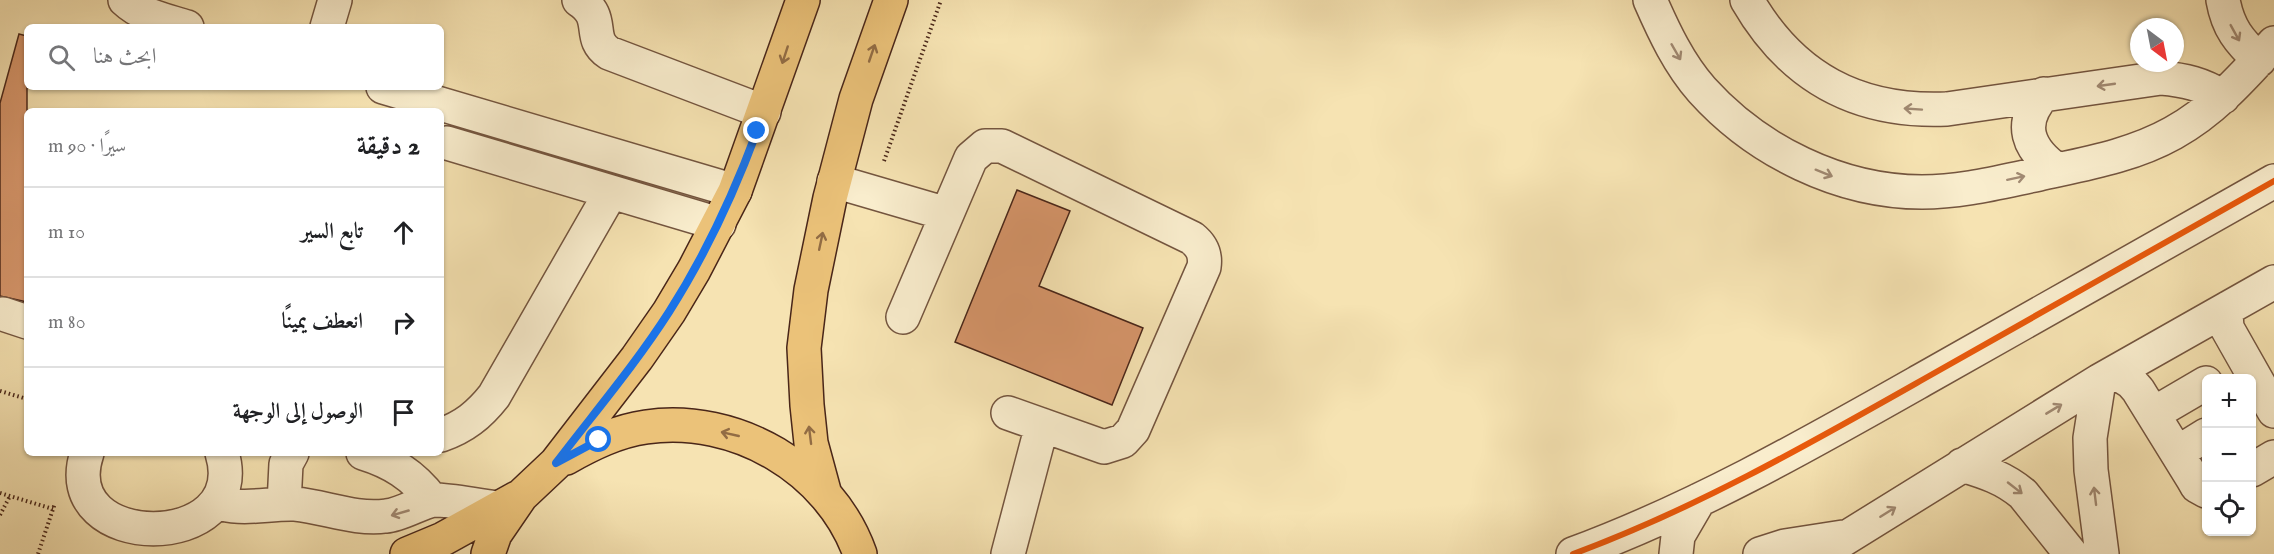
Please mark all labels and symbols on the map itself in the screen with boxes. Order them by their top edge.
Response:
north arrow [2130,18,2184,72]
one-way arrow [2230,24,2241,42]
one-way arrow [1671,43,1682,61]
one-way arrow [868,44,879,63]
one-way arrow [778,46,789,64]
one-way arrow [2097,80,2117,91]
one-way arrow [1904,103,1924,114]
route end [743,117,769,143]
one-way arrow [1815,168,1833,179]
one-way arrow [2006,172,2025,184]
one-way arrow [816,232,828,251]
one-way arrow [2045,403,2062,415]
one-way arrow [805,425,816,445]
route start [585,426,611,452]
one-way arrow [721,428,740,439]
one-way arrow [2006,482,2022,495]
one-way arrow [2089,487,2100,506]
one-way arrow [1879,505,1896,517]
one-way arrow [391,508,410,519]

